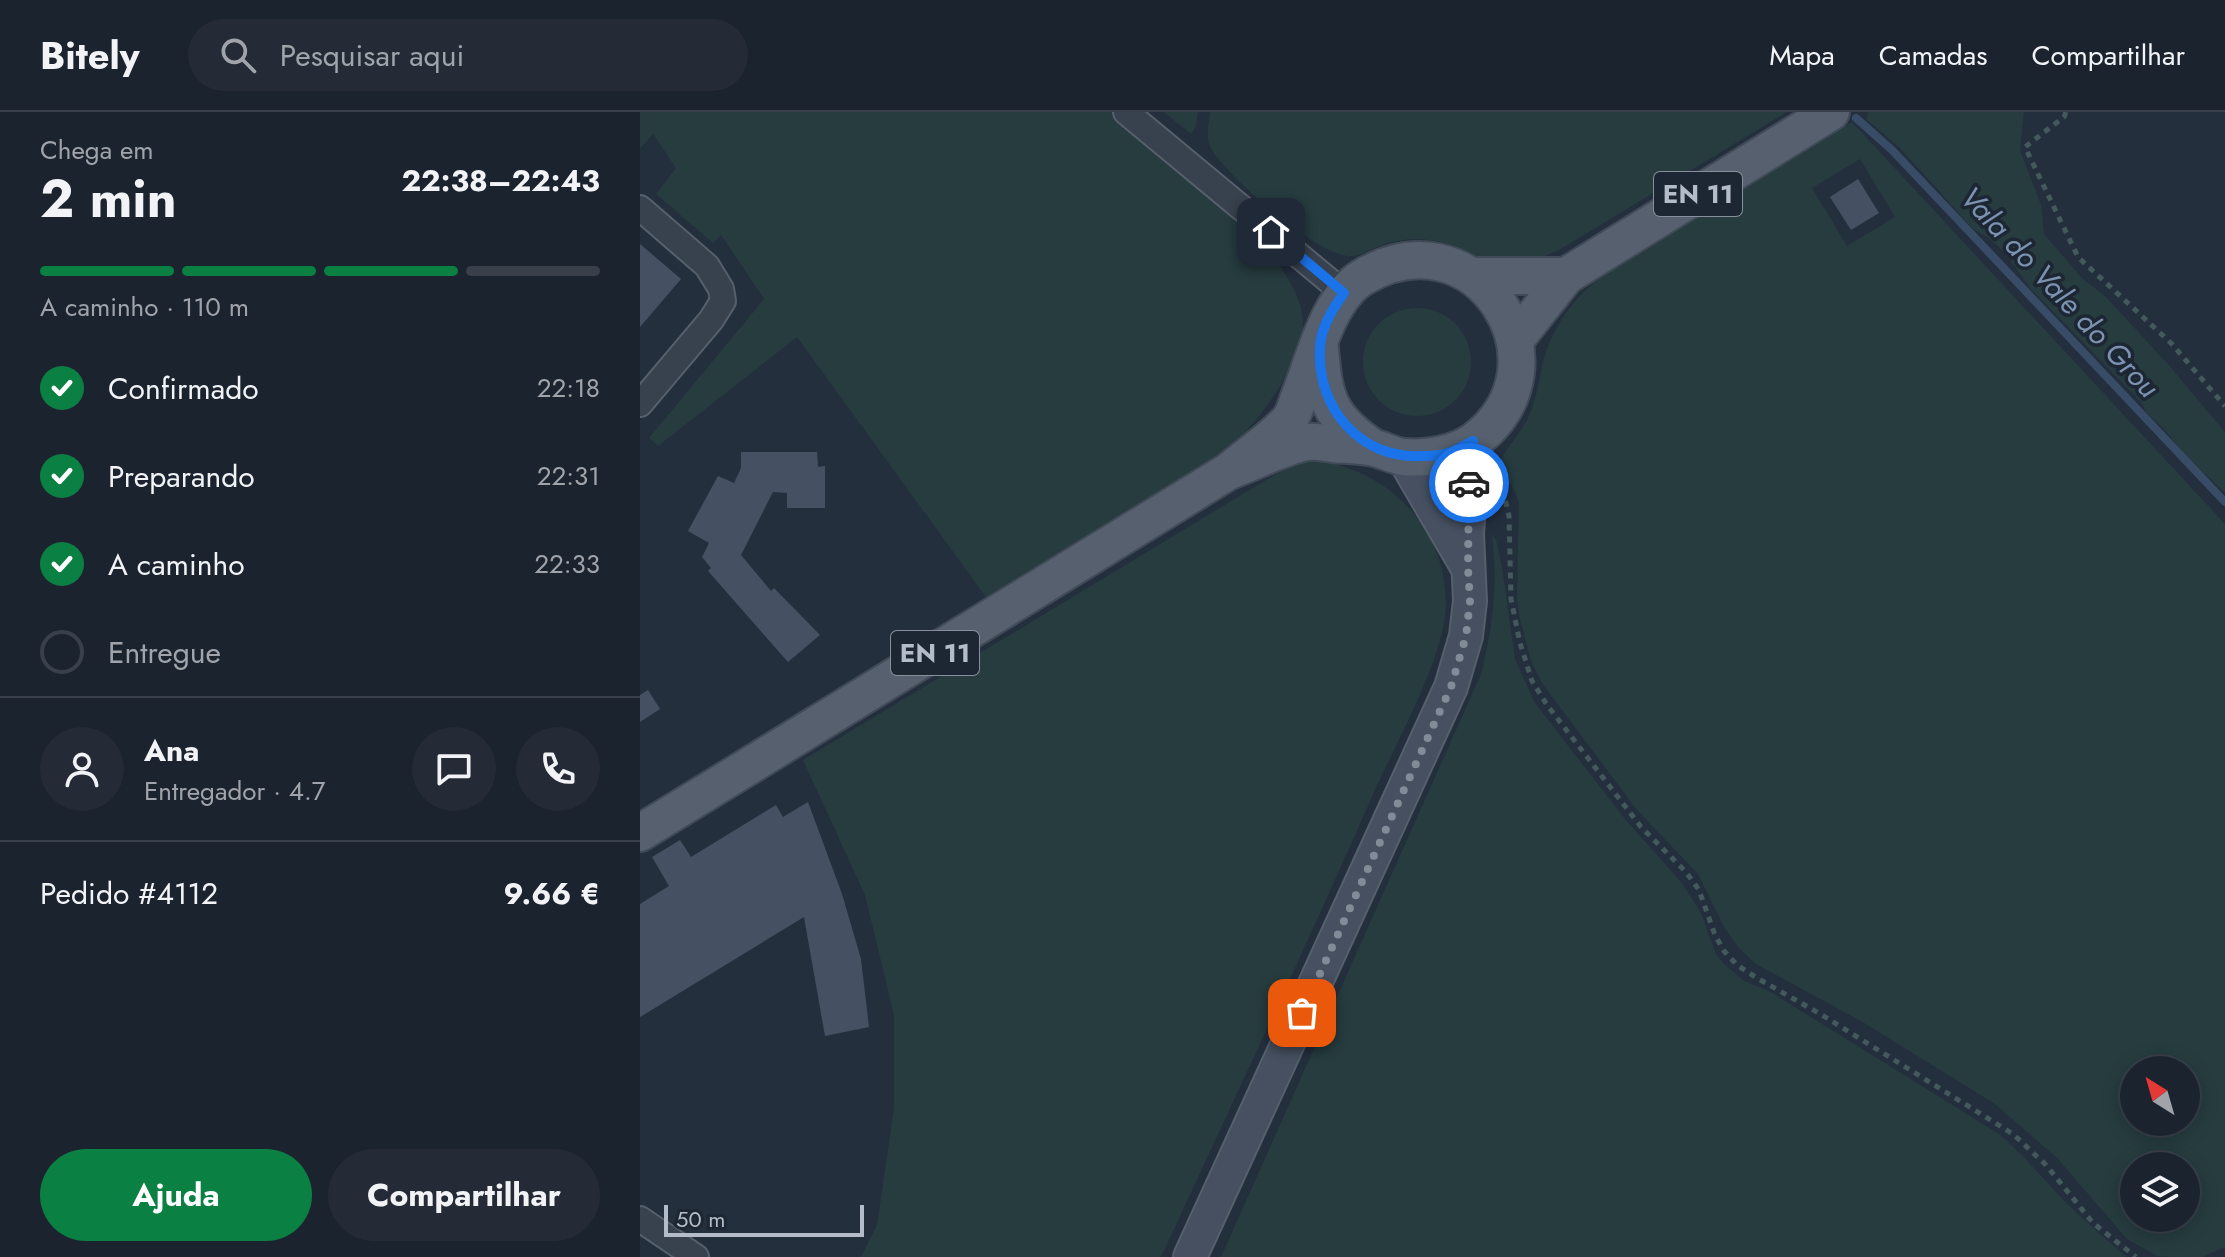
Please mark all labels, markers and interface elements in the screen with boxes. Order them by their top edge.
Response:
search box [188,19,748,91]
text: Bitely [40,28,140,83]
icon: search [216,33,260,77]
text: Pesquisar aqui [280,34,464,77]
text: Mapa [1769,35,1835,76]
text: Camadas [1879,35,1987,76]
text: Compartilhar [2031,35,2185,76]
text: Chega em [40,131,154,169]
text: 22:38–22:43 [401,159,600,202]
text: 2 min [40,161,177,237]
road number: EN 11 [1654,172,1742,216]
water label: Vala do Vale do Grou [1951,177,2169,407]
pin [1237,198,1305,266]
icon: home [1249,210,1293,254]
text: A caminho · 110 m [40,288,249,326]
icon: check [40,366,84,410]
text: Confirmado [108,367,259,410]
text: 22:18 [537,369,600,407]
courier [1429,443,1509,523]
icon: check [40,454,84,498]
text: Preparando [108,455,255,498]
text: 22:31 [537,457,600,495]
icon: car [1447,461,1491,505]
icon: check [40,542,84,586]
text: A caminho [108,543,245,586]
text: 22:33 [534,545,600,583]
text: Entregue [108,631,221,674]
road number: EN 11 [891,631,979,675]
button: person [40,727,124,811]
button: chat [412,727,496,811]
button: phone [516,727,600,811]
text: Ana [144,729,199,772]
text: Entregador · 4.7 [144,772,325,810]
text: Pedido #4112 [40,872,218,915]
text: 9.66 € [504,872,600,915]
pin [1268,979,1336,1047]
icon: bag [1280,991,1324,1035]
north arrow [2120,1056,2200,1136]
map controls [2120,1056,2200,1232]
button: Ajuda [40,1149,312,1241]
button: Compartilhar [328,1149,600,1241]
button: layers [2120,1152,2200,1232]
scale bar [664,1201,864,1237]
text: 50 m [676,1203,725,1235]

